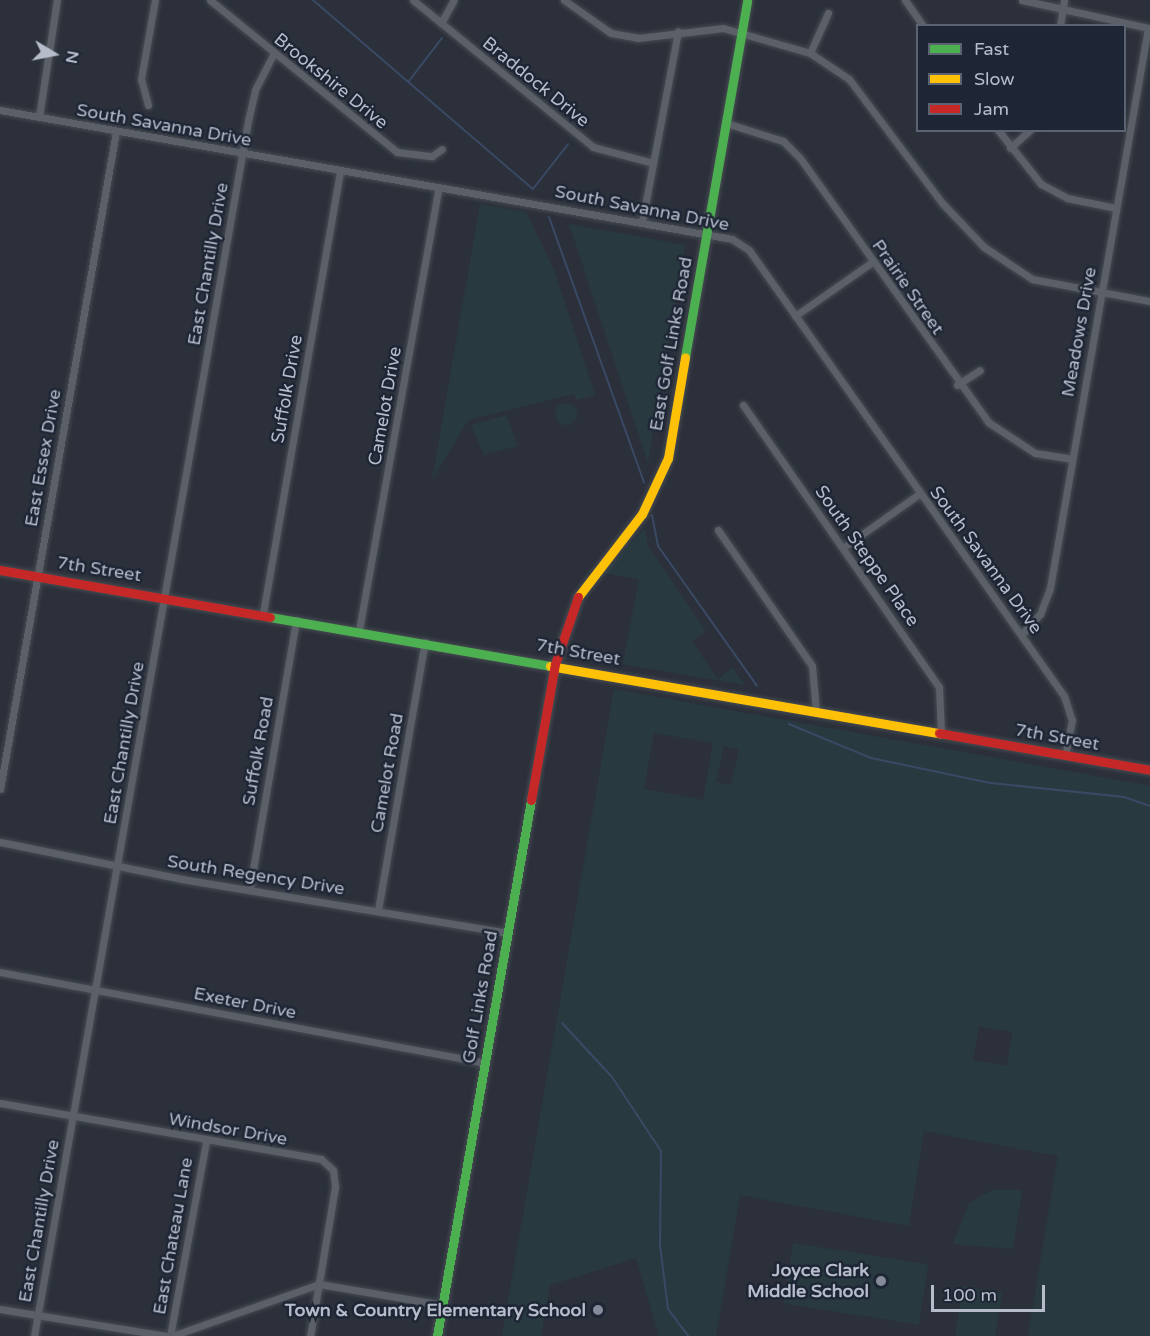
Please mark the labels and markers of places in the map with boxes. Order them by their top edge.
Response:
place label: Joyce Clark Middle School [747,1260,869,1302]
marker: Joyce Clark Middle School [874,1274,888,1288]
place label: Town & Country Elementary School [285,1299,586,1321]
marker: Town & Country Elementary School [591,1303,605,1317]

